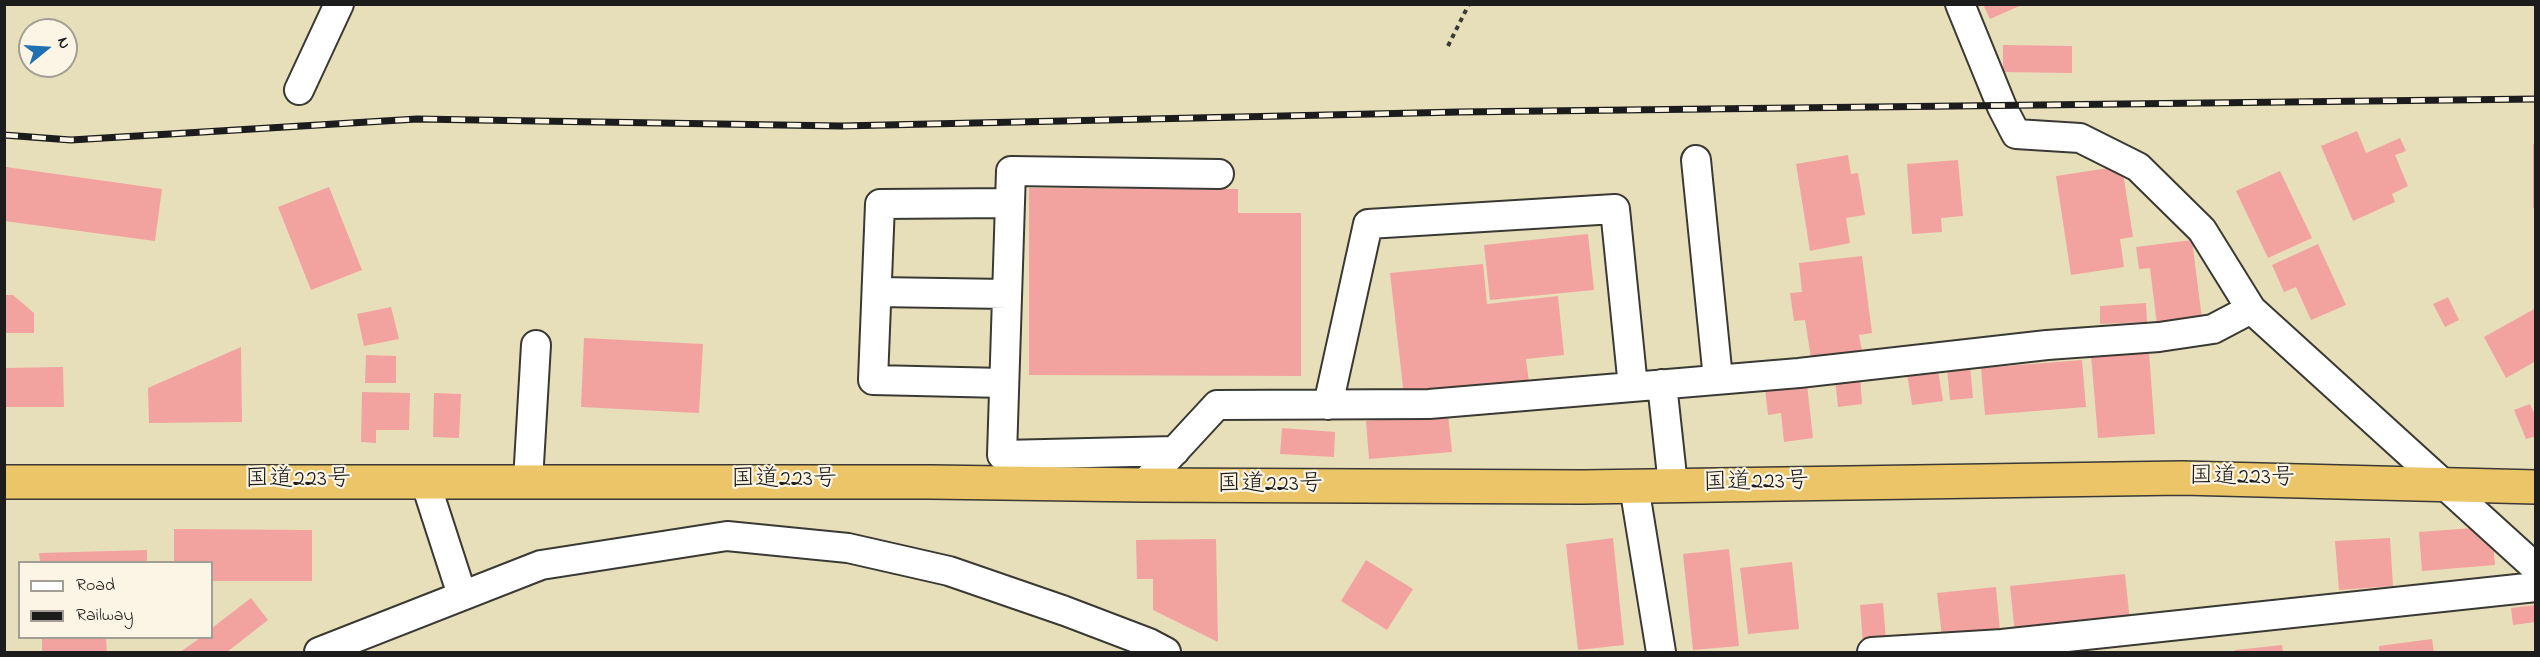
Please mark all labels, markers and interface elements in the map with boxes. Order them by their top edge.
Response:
north arrow [18,18,78,78]
text: N [50,34,76,52]
street label: 国道223号 [2189,464,2295,494]
street label: 国道223号 [245,467,351,495]
street label: 国道223号 [731,467,837,495]
street label: 国道223号 [1703,469,1809,499]
street label: 国道223号 [1217,472,1323,500]
legend [18,561,213,639]
text: Road [76,573,115,599]
text: Railway [76,603,133,629]

